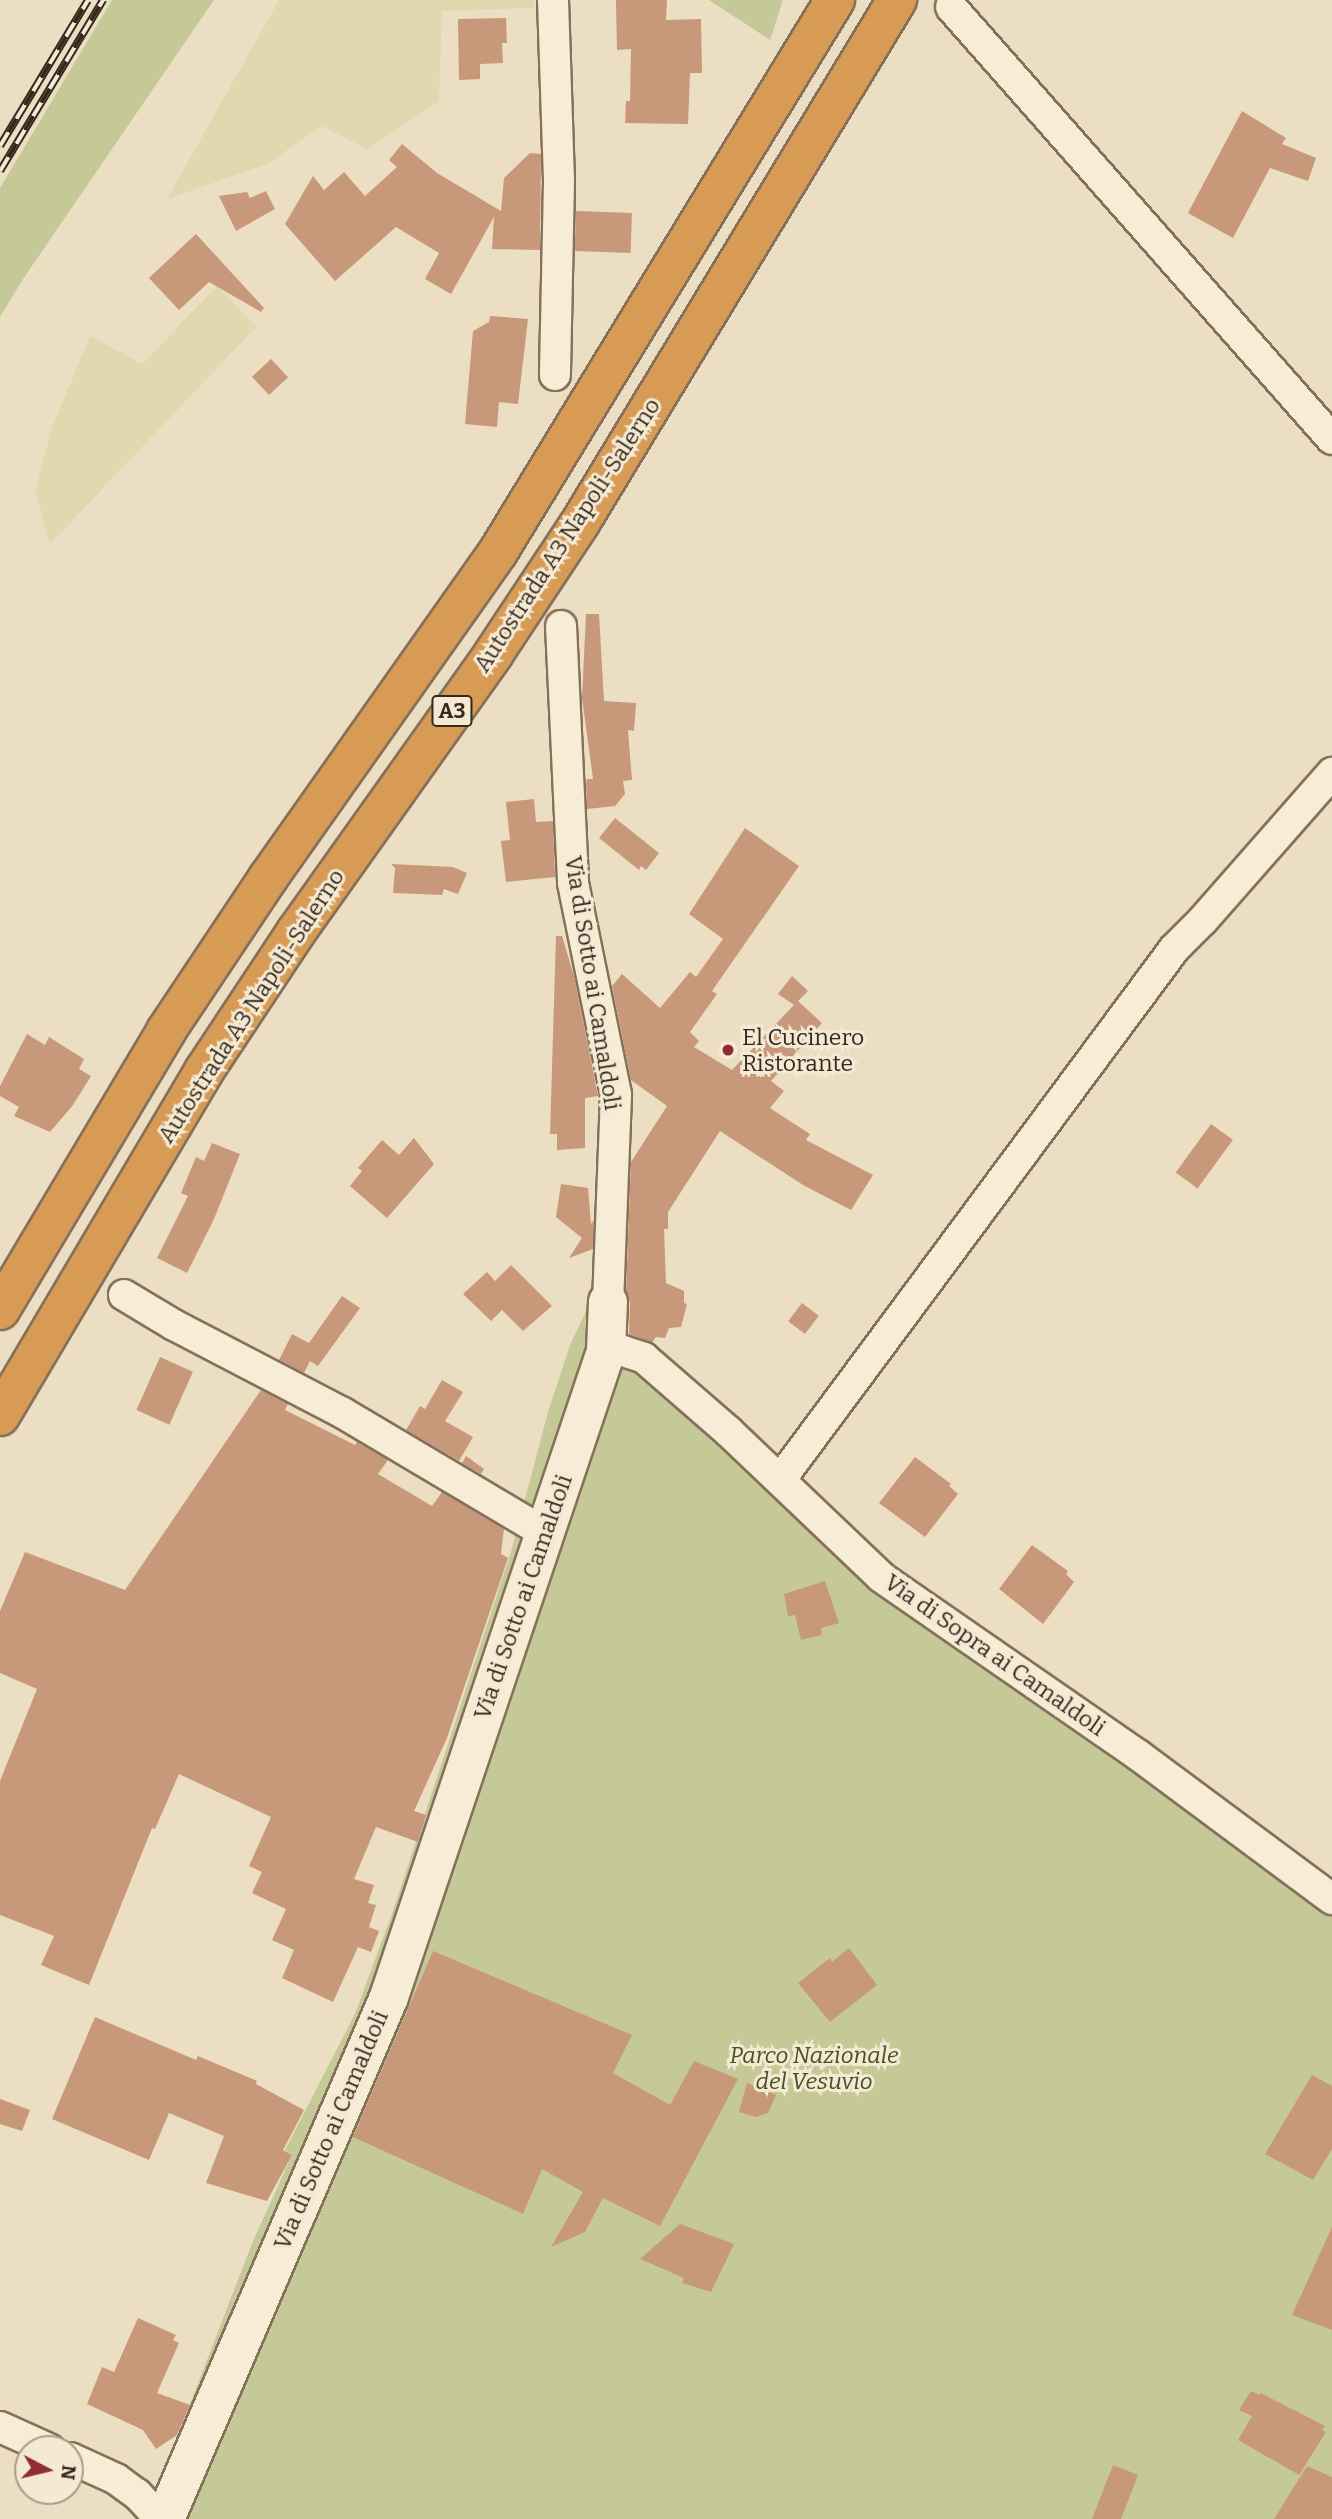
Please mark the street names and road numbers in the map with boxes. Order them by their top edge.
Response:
street label: Autostrada A3 Napoli-Salerno [468,393,666,677]
road number: A3 [431,694,473,728]
street label: Via di Sotto ai Camaldoli [559,854,627,1112]
street label: Autostrada A3 Napoli-Salerno [152,864,350,1148]
street label: Via di Sotto ai Camaldoli [468,1471,578,1723]
street label: Via di Sopra ai Camaldoli [879,1568,1111,1742]
street label: Via di Sotto ai Camaldoli [268,2006,394,2254]

